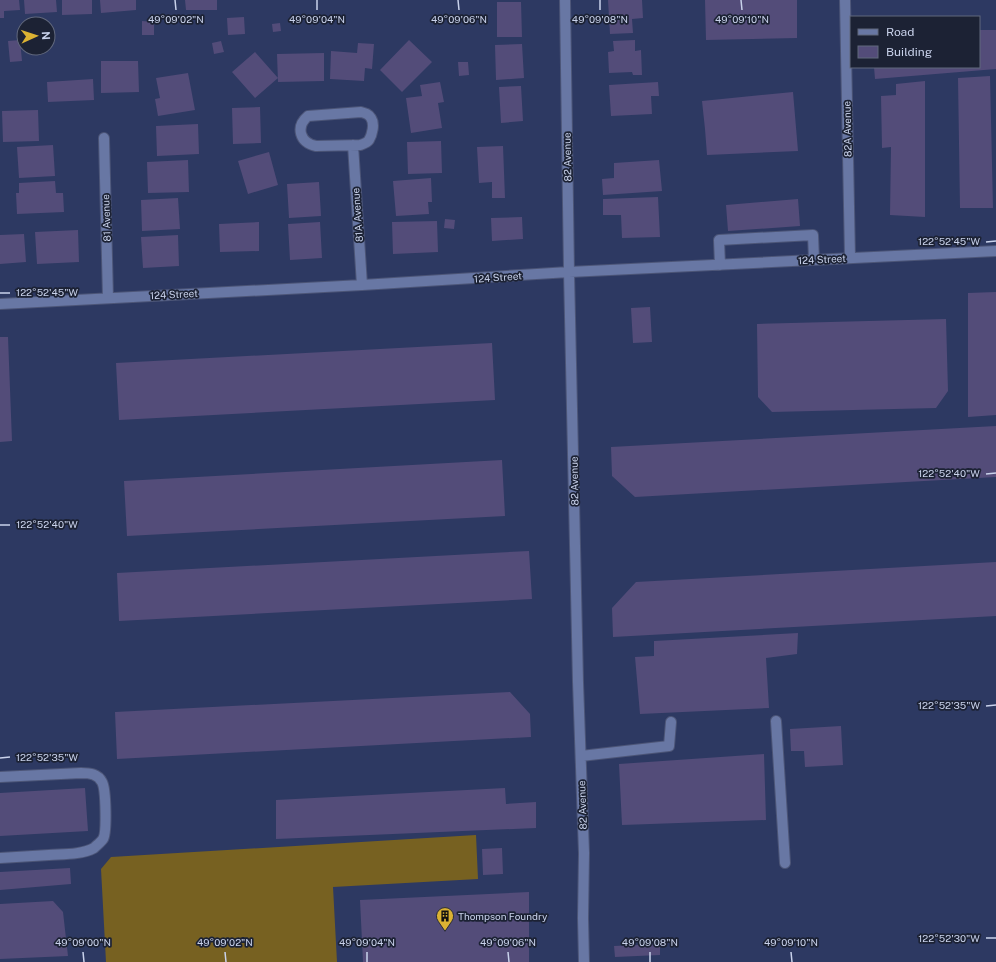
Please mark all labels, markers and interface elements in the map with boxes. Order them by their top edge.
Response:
text: 49°09'02"N [148,13,204,25]
text: 49°09'04"N [289,13,345,25]
text: 49°09'06"N [431,13,487,25]
text: 49°09'08"N [572,13,628,25]
text: 49°09'10"N [715,13,769,25]
north arrow [16,16,56,56]
legend [850,16,980,68]
text: Road [886,25,914,39]
text: N [40,31,52,40]
text: Building [886,45,932,59]
street label: 82A Avenue [841,100,853,157]
street label: 82 Avenue [561,132,573,182]
street label: 81A Avenue [349,187,365,243]
street label: 81 Avenue [99,194,113,242]
text: 122°52'45"W [918,235,980,247]
street label: 124 Street [798,252,846,266]
street label: 124 Street [474,269,522,285]
text: 122°52'45"W [16,286,78,298]
street label: 124 Street [150,287,198,301]
street label: 82 Avenue [568,456,580,506]
text: 122°52'40"W [918,467,980,479]
text: 122°52'40"W [16,518,78,530]
text: 122°52'35"W [918,699,980,711]
text: 122°52'35"W [16,751,78,763]
street label: 82 Avenue [575,780,589,830]
building icon: Thompson Foundry [435,906,455,931]
place label: Thompson Foundry [458,910,548,922]
text: 122°52'30"W [918,932,980,944]
text: 49°09'00"N [55,936,111,948]
text: 49°09'02"N [197,936,253,948]
text: 49°09'04"N [339,936,395,948]
text: 49°09'06"N [480,936,536,948]
text: 49°09'08"N [622,936,678,948]
text: 49°09'10"N [764,936,818,948]

